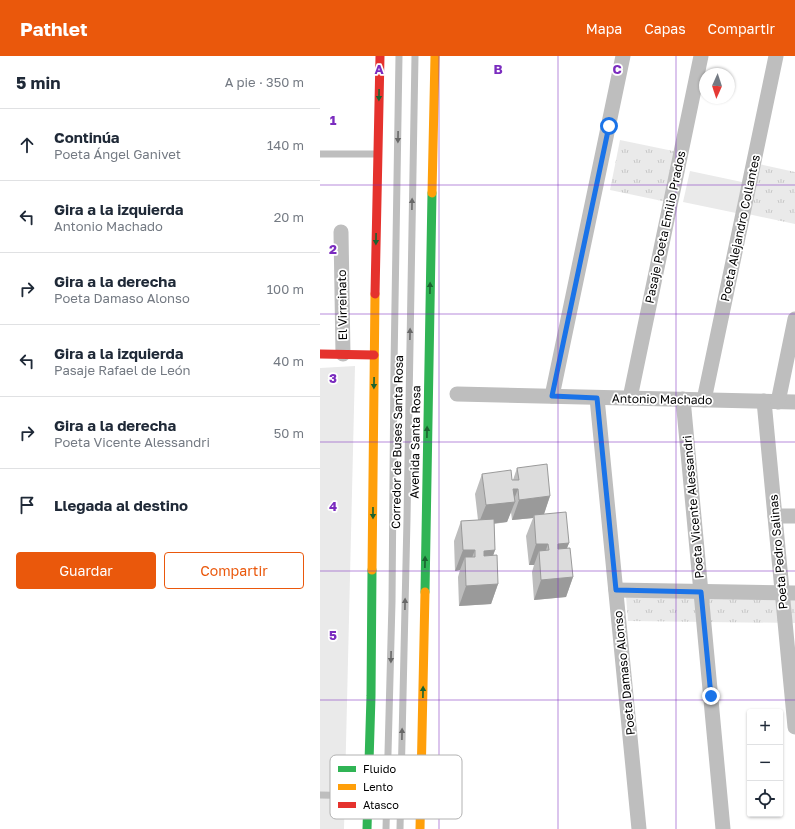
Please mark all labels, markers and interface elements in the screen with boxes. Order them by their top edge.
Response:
text: Pathlet [20,17,88,40]
text: Mapa [586,20,622,37]
text: Capas [644,20,686,37]
text: Compartir [708,20,775,37]
text: A [374,61,384,77]
text: B [493,61,503,77]
text: C [612,61,622,77]
north arrow [699,68,735,104]
text: 5 min [16,72,60,93]
text: A pie · 350 m [225,74,304,90]
one-way arrow [376,89,382,102]
text: 1 [330,112,337,128]
route start [600,117,618,135]
text: Continúa [54,128,120,146]
one-way arrow [395,131,401,144]
icon: ahead [16,134,38,156]
text: 140 m [267,137,304,153]
text: Poeta Ángel Ganivet [54,146,181,162]
street label: Pasaje Poeta Emilio Prados [641,149,689,305]
street label: Poeta Alejandro Collantes [717,153,763,303]
one-way arrow [409,197,415,210]
text: Gira a la izquierda [54,200,184,218]
icon: left [16,206,38,228]
text: 20 m [274,209,304,225]
text: Antonio Machado [54,218,163,234]
one-way arrow [373,233,379,246]
text: 2 [329,241,337,257]
street label: El Virreinato [334,269,350,341]
text: Gira a la derecha [54,272,176,290]
icon: right [16,278,38,300]
text: 100 m [267,281,304,297]
one-way arrow [427,281,433,294]
text: Poeta Damaso Alonso [54,290,190,306]
one-way arrow [407,327,413,340]
text: Gira a la izquierda [54,344,184,362]
icon: left [16,350,38,372]
text: 40 m [273,353,304,369]
street label: Corredor de Buses Santa Rosa [388,355,406,529]
text: Pasaje Rafael de León [54,362,190,378]
text: 3 [329,370,337,386]
one-way arrow [371,377,377,390]
street label: Avenida Santa Rosa [407,385,423,499]
street label: Antonio Machado [612,391,712,407]
text: Gira a la derecha [54,416,176,434]
icon: right [16,422,38,444]
text: 50 m [274,425,304,441]
one-way arrow [424,425,430,438]
text: Poeta Vicente Alessandri [54,434,210,450]
street label: Poeta Vicente Alessandri [679,435,707,579]
icon: arrive [16,494,38,516]
street label: Poeta Pedro Salinas [766,494,790,610]
text: Llegada al destino [54,496,188,514]
text: 4 [329,498,337,514]
one-way arrow [369,507,376,519]
button: Guardar [16,552,156,589]
button: Compartir [164,552,304,589]
one-way arrow [422,556,429,568]
one-way arrow [402,597,408,610]
street label: Poeta Damaso Alonso [610,610,638,736]
text: 5 [329,627,337,643]
one-way arrow [388,651,394,664]
one-way arrow [420,685,426,698]
route end [702,687,720,705]
map controls [747,709,783,817]
button: + [747,709,783,745]
one-way arrow [399,727,405,740]
button: − [747,745,783,781]
legend [330,755,462,819]
text: Fluido [363,762,396,775]
text: Lento [363,780,394,793]
button: locate [747,781,783,817]
text: Atasco [363,798,399,811]

